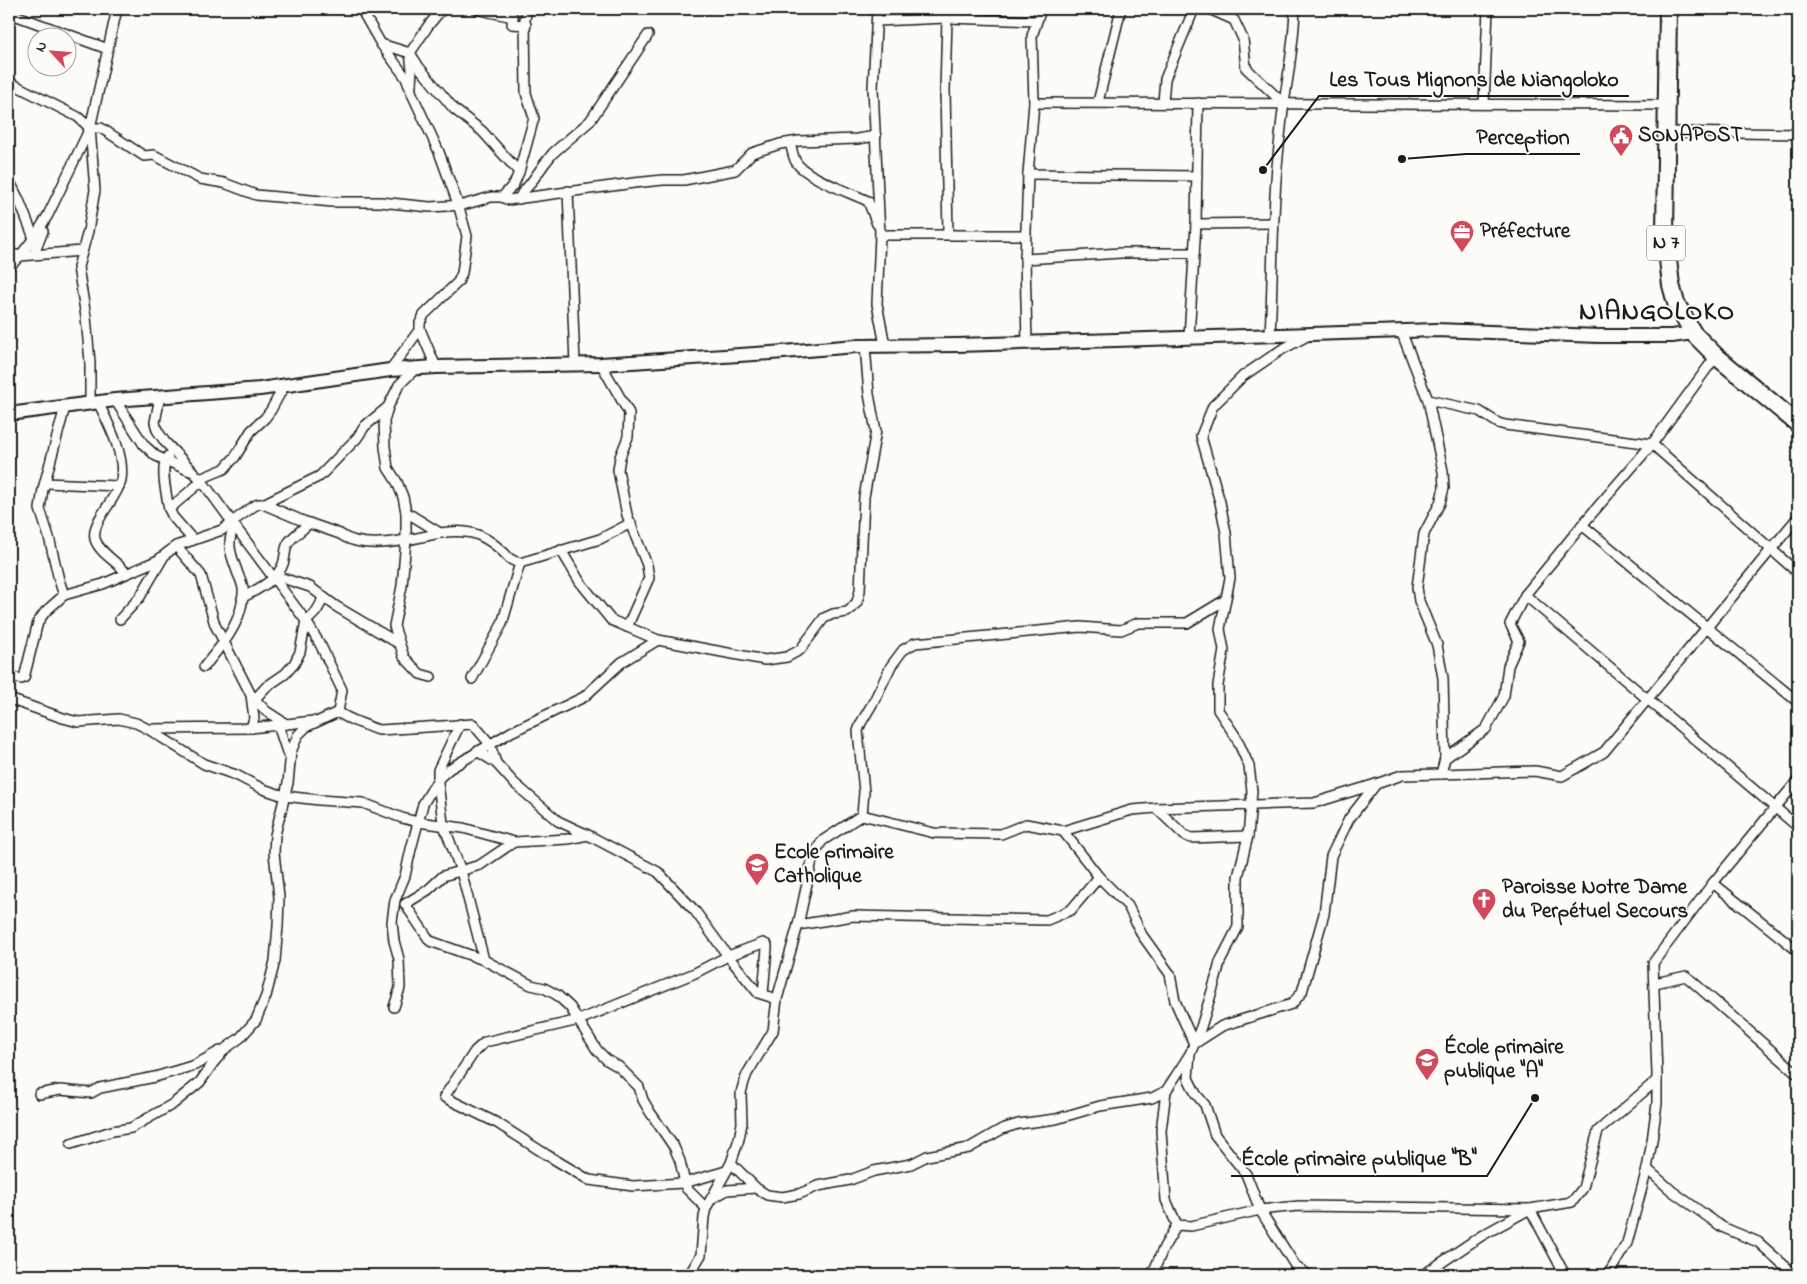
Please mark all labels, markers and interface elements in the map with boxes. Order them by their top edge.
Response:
north arrow [28,28,78,78]
text: N [30,38,53,56]
callout: Les Tous Mignons de Niangoloko [1319,59,1629,96]
text: Les Tous Mignons de Niangoloko [1329,65,1619,98]
callout: Perception [1466,117,1580,154]
place label: SONAPOST [1638,121,1743,151]
text: Perception [1476,123,1570,155]
public building icon: SONAPOST [1608,123,1634,157]
place label: Préfecture [1480,217,1571,247]
office icon: Préfecture [1449,219,1475,253]
road number: N 7 [1647,226,1685,260]
district label: NIANGOLOKO [1579,294,1735,332]
place label: Ecole primaire Catholique [774,838,894,892]
school or university icon: Ecole primaire Catholique [744,852,770,886]
place label: Paroisse Notre Dame du Perpétuel Secours [1502,873,1688,927]
church icon: Paroisse Notre Dame du Perpétuel Secours [1471,887,1497,921]
place label: École primaire publique "A" [1444,1033,1564,1087]
school or university icon: École primaire publique "A" [1414,1047,1440,1081]
callout: École primaire publique "B" [1231,1139,1487,1176]
text: École primaire publique "B" [1241,1144,1477,1176]

